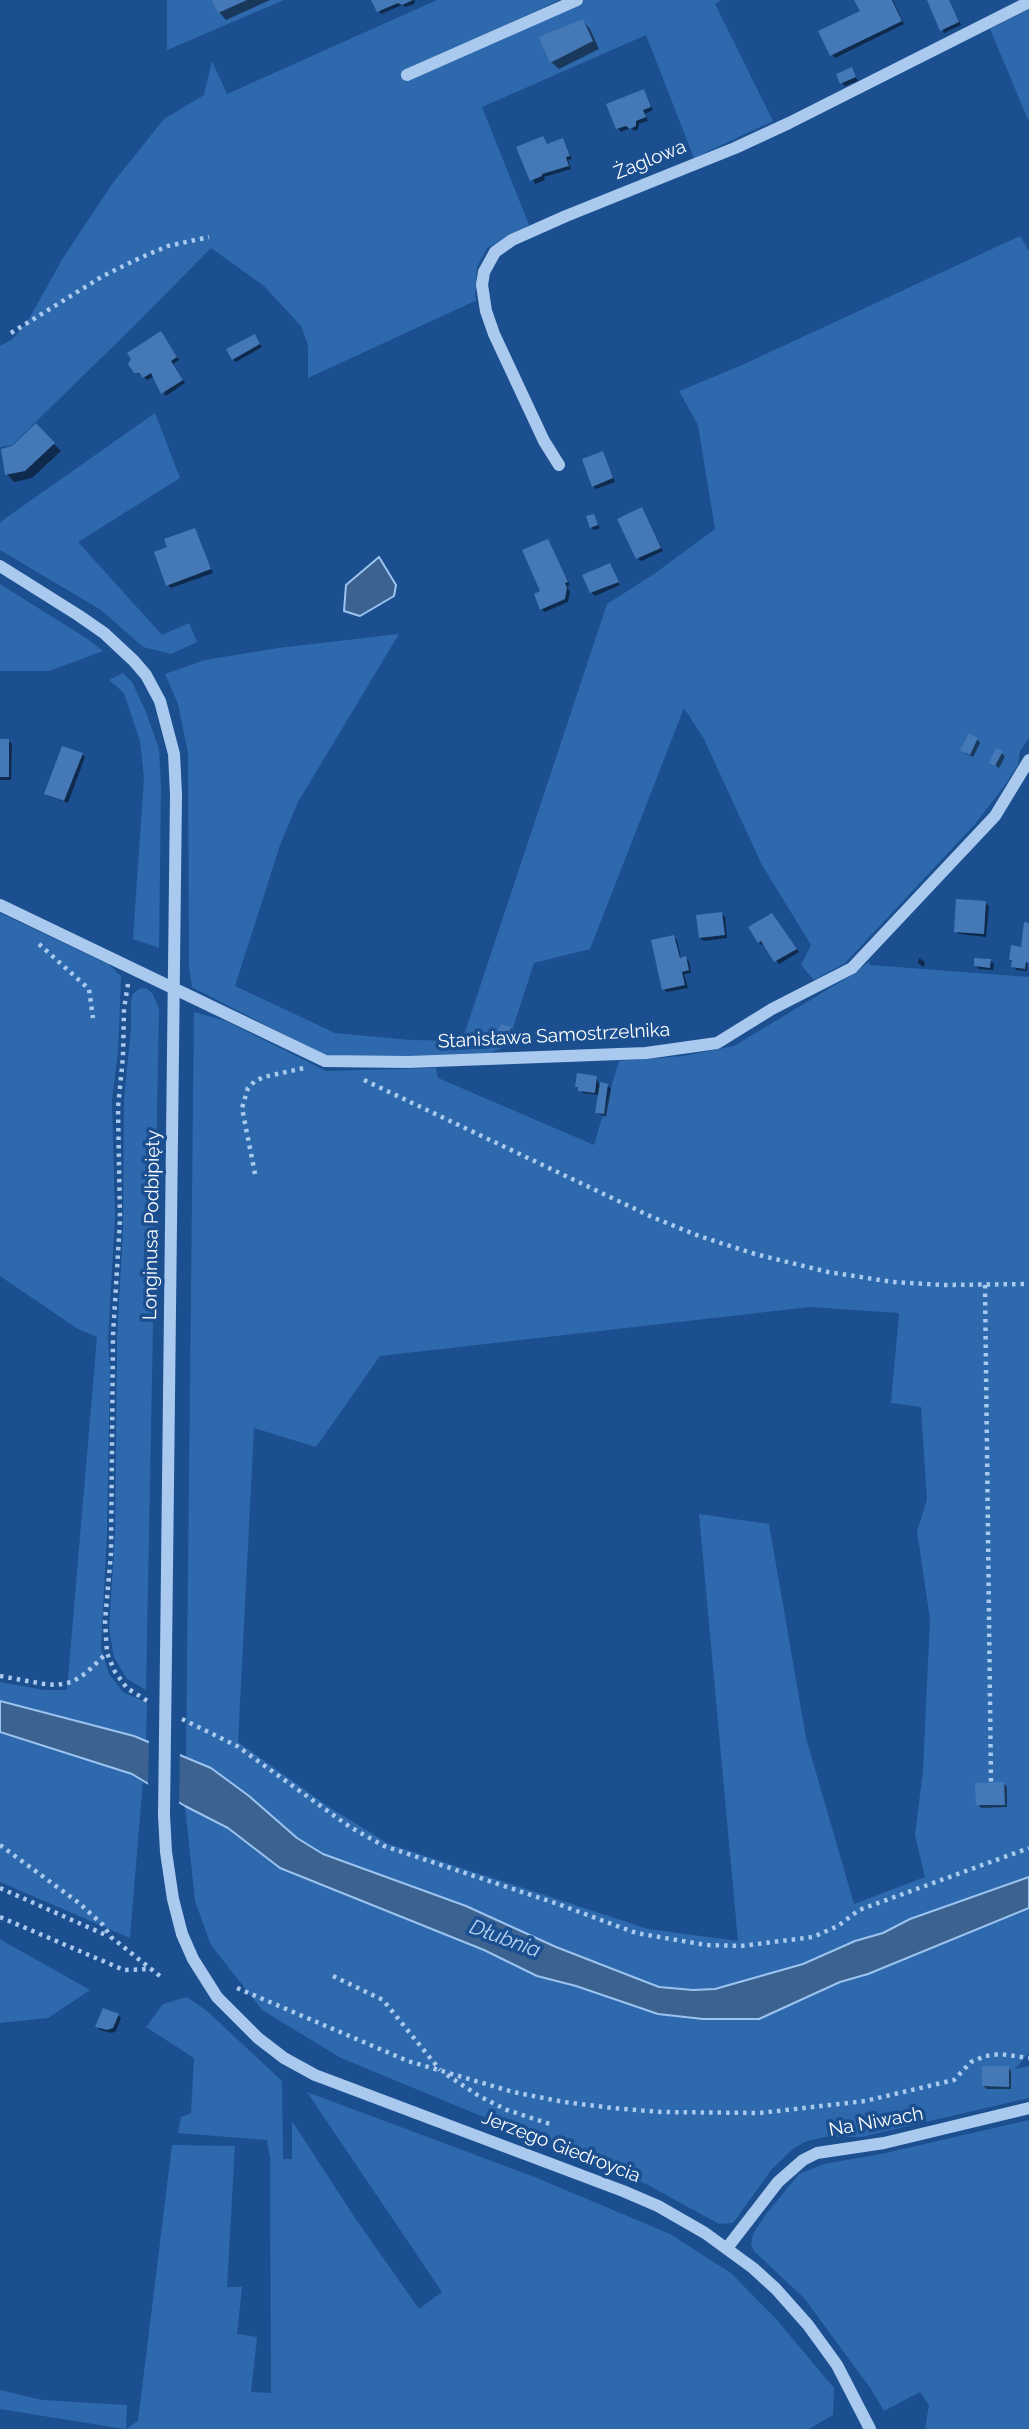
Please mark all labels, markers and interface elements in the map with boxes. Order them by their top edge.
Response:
street label: Żaglowa [611,135,689,185]
street label: Stanisława Samostrzelnika [437,1019,671,1053]
street label: Longinusa Podbipięty [139,1130,165,1320]
water label: Dłubnia [466,1915,544,1963]
street label: Na Niwach [827,2102,925,2142]
street label: Jerzego Giedroycia [479,2106,643,2188]

